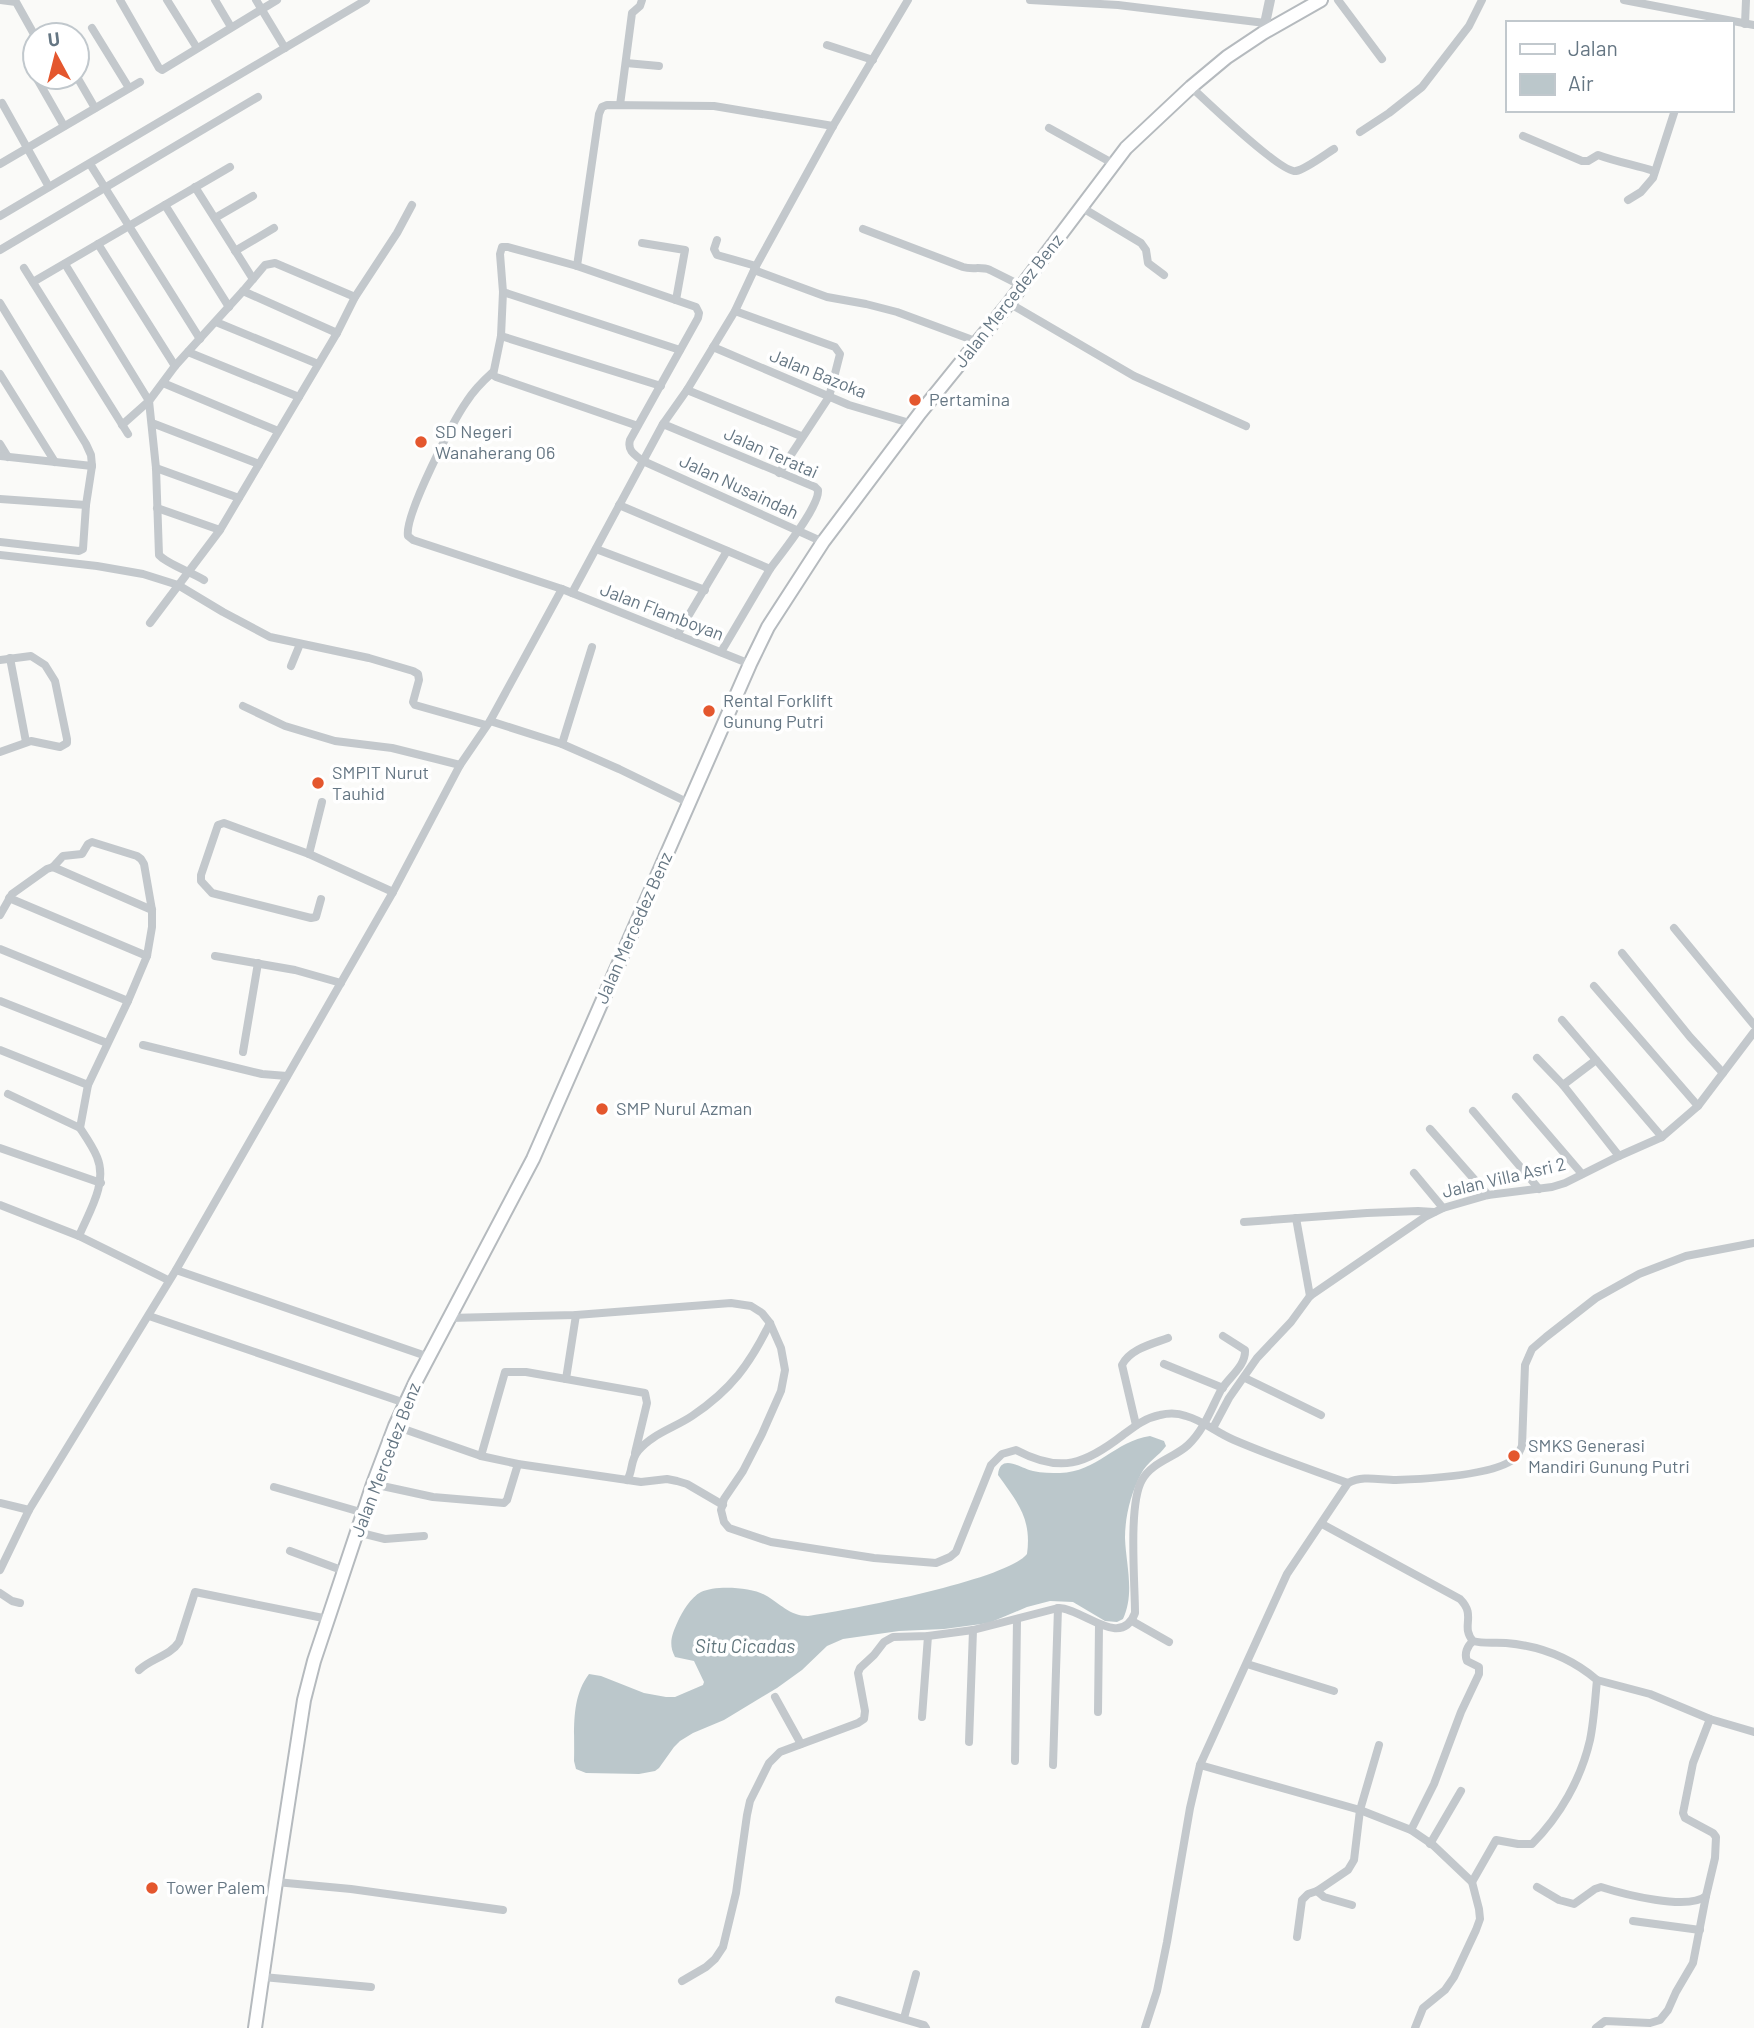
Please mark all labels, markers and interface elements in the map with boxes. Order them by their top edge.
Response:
north arrow [21,21,91,91]
legend [1506,21,1733,112]
text: U [47,26,61,51]
text: Jalan [1568,35,1618,60]
text: Air [1568,70,1594,95]
street label: Jalan Mercedez Benz [949,229,1067,372]
street label: Jalan Bazoka [767,344,870,402]
place label: Pertamina [929,388,1010,410]
marker: Pertamina [907,392,923,408]
place label: SD Negeri Wanaherang 06 [435,420,555,463]
street label: Jalan Teratai [721,422,822,483]
marker: SD Negeri Wanaherang 06 [413,434,429,450]
street label: Jalan Nusaindah [676,449,802,523]
street label: Jalan Flamboyan [597,577,727,645]
place label: Rental Forklift Gunung Putri [723,689,833,732]
marker: Rental Forklift Gunung Putri [701,703,717,719]
place label: SMPIT Nurut Tauhid [332,761,429,804]
marker: SMPIT Nurut Tauhid [310,775,326,791]
street label: Jalan Mercedez Benz [590,848,676,1007]
place label: SMP Nurul Azman [616,1097,752,1119]
marker: SMP Nurul Azman [594,1101,610,1117]
street label: Jalan Villa Asri 2 [1440,1152,1568,1202]
street label: Jalan Mercedez Benz [345,1379,425,1540]
place label: SMKS Generasi Mandiri Gunung Putri [1528,1434,1690,1477]
marker: SMKS Generasi Mandiri Gunung Putri [1506,1448,1522,1464]
water label: Situ Cicadas [695,1634,795,1657]
place label: Tower Palem [166,1876,265,1898]
marker: Tower Palem [144,1880,160,1896]

